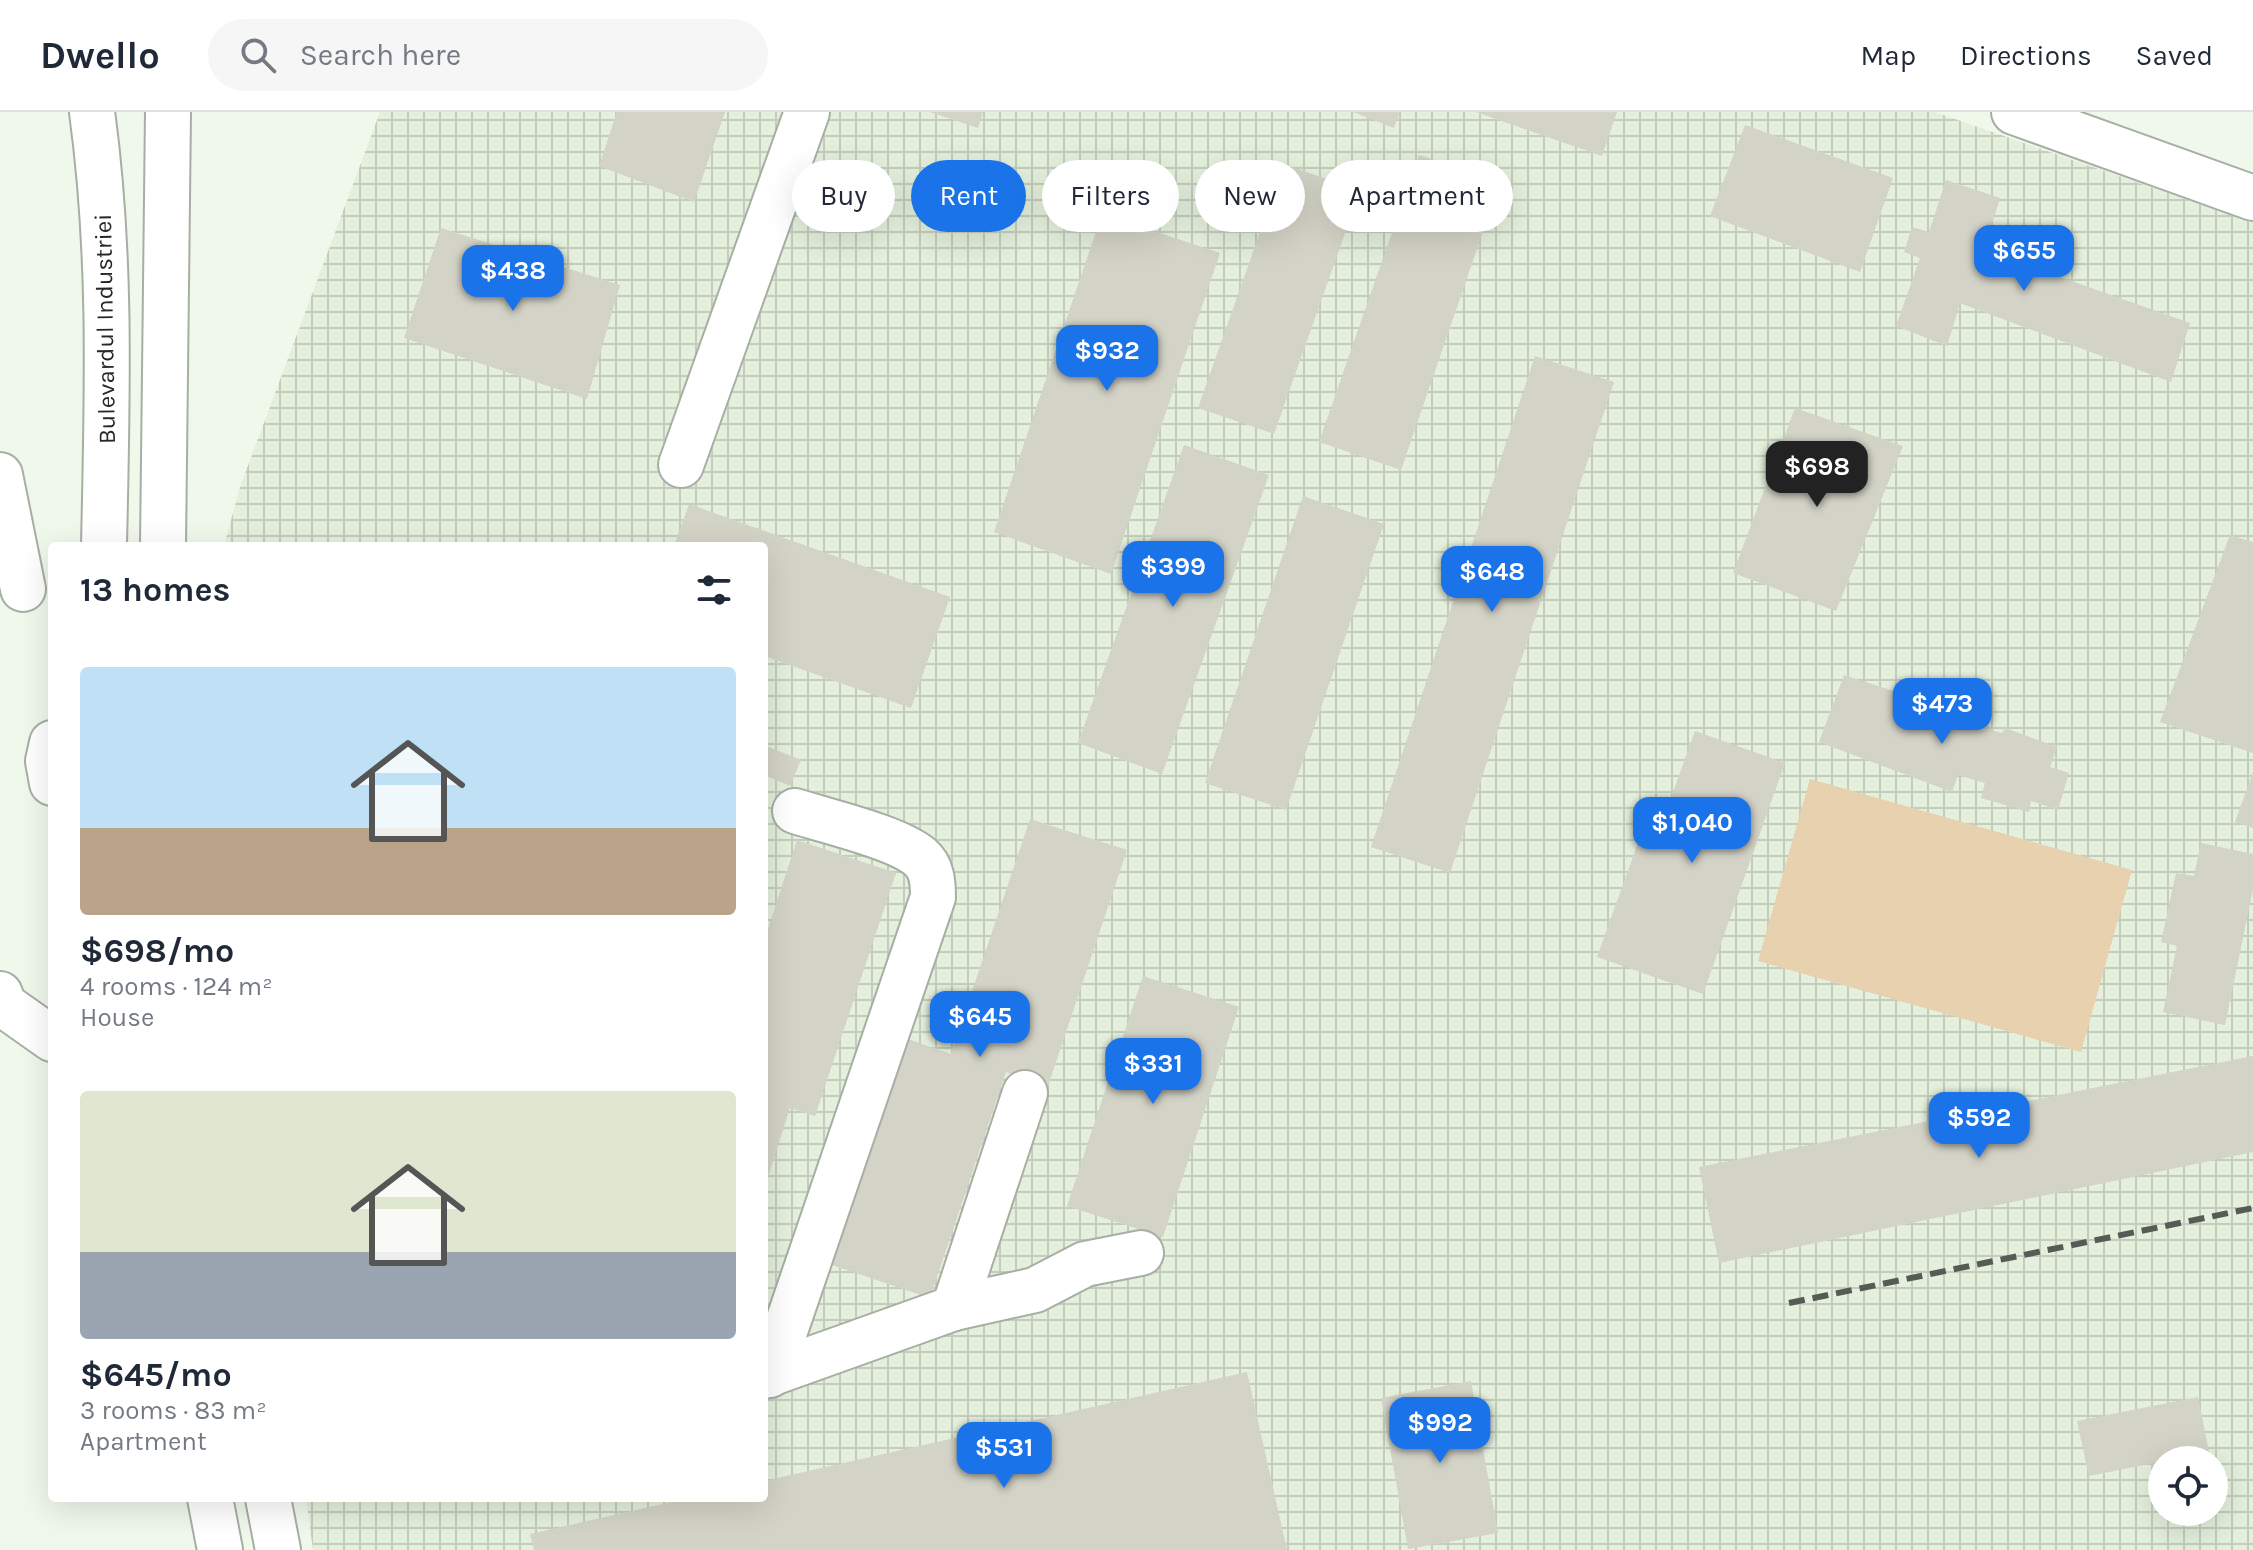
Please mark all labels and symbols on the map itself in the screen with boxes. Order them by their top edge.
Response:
street label: Bulevardul Industriei [89,214,121,444]
pin: $655 [1977,225,2071,293]
pin: $438 [466,245,560,313]
pin: $932 [1060,325,1154,393]
pin: $698 [1770,441,1864,509]
pin: $399 [1126,541,1220,609]
pin: $648 [1445,546,1539,614]
pin: $473 [1895,678,1989,746]
pin: $1,040 [1627,797,1757,865]
pin: $645 [933,991,1027,1059]
pin: $331 [1106,1038,1200,1106]
pin: $592 [1932,1092,2026,1160]
pin: $992 [1393,1397,1487,1465]
pin: $531 [957,1422,1051,1490]

